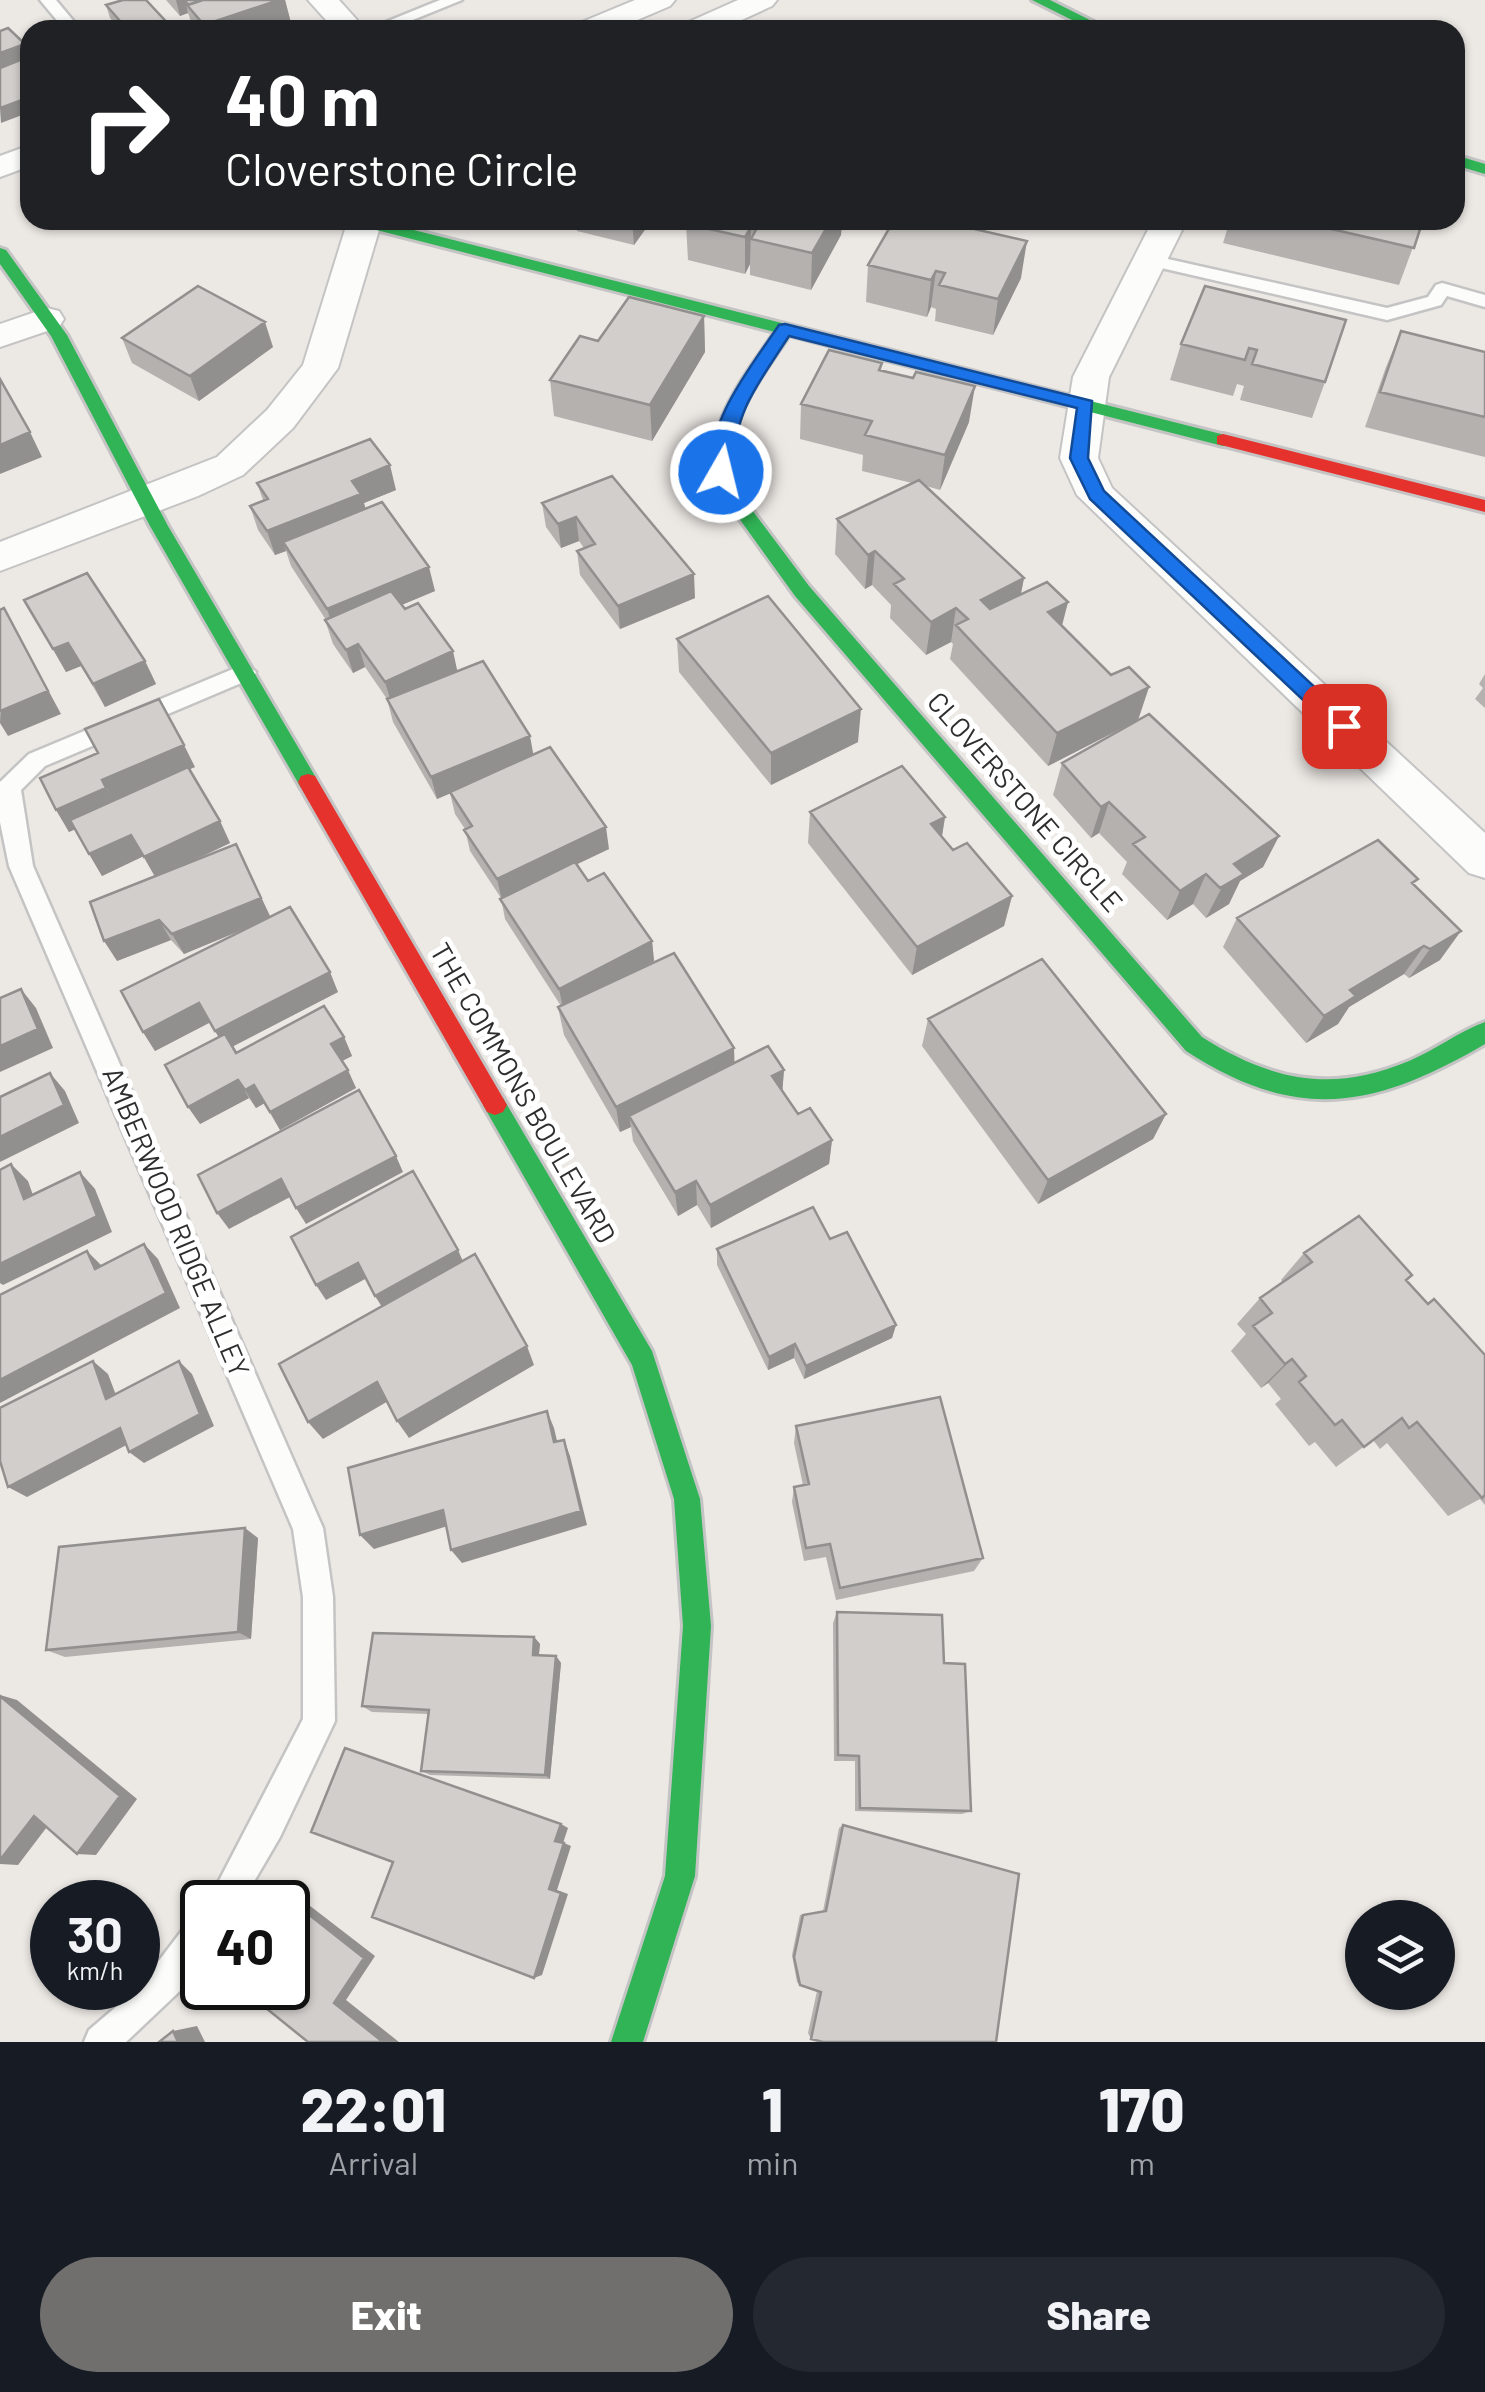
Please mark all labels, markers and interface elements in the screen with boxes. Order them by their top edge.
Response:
text: 40 m [225,56,380,140]
icon: right [60,60,190,190]
text: Cloverstone Circle [225,141,579,195]
position arrow [669,420,773,524]
street label: CLOVERSTONE CIRCLE [921,684,1131,918]
pin [1302,684,1387,769]
icon: arrive [1317,699,1372,754]
street label: THE COMMONS BOULEVARD [424,936,624,1249]
street label: AMBERWOOD RIDGE ALLEY [96,1062,258,1382]
speed limit sign: 40 [180,1880,310,2010]
map controls [1345,1900,1455,2010]
button: layers [1345,1900,1455,2010]
text: 30 [67,1903,123,1963]
text: km/h [67,1955,123,1985]
text: 22:01 [300,2072,446,2144]
text: 1 [762,2072,783,2144]
text: 170 [1099,2072,1185,2144]
text: Arrival [329,2143,418,2181]
text: min [747,2143,798,2181]
text: m [1128,2143,1155,2181]
button: Exit [40,2257,733,2372]
button: Share [753,2257,1445,2372]

